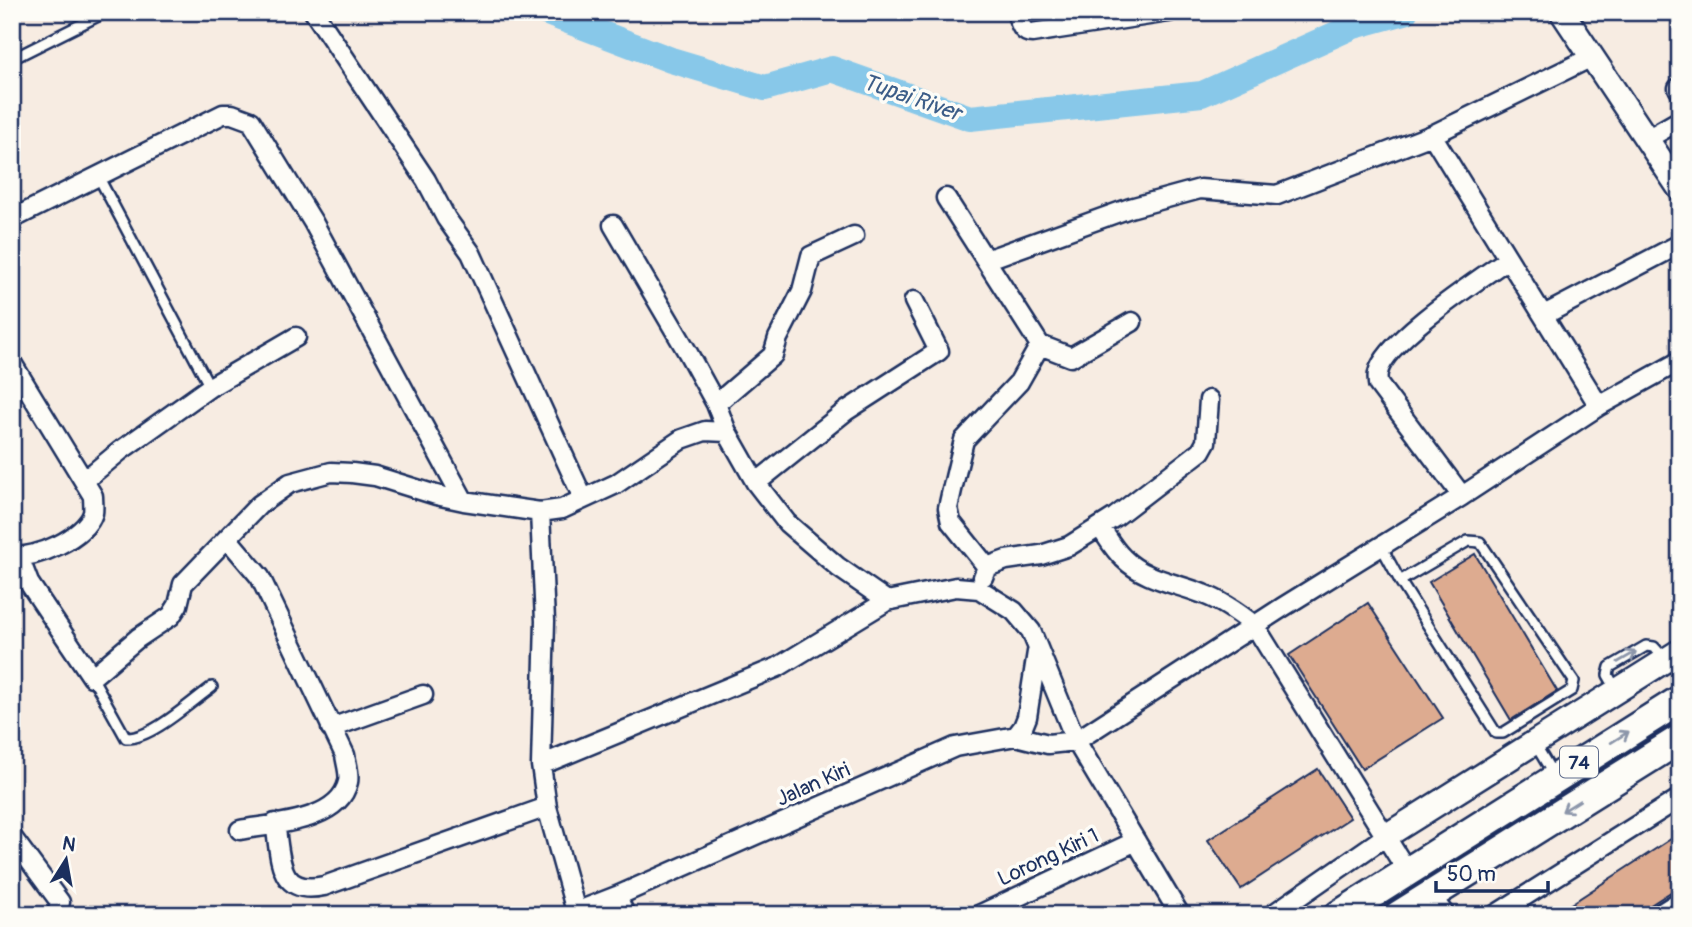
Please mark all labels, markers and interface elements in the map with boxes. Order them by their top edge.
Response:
water label: Tupai River [859,67,968,129]
one-way arrow [1617,650,1637,664]
one-way arrow [1609,730,1629,744]
road number: 74 [1560,747,1598,778]
street label: Jalan Kiri [772,756,855,813]
one-way arrow [1561,800,1581,814]
street label: Lorong Kiri 1 [993,822,1103,893]
north arrow [32,825,102,895]
text: N [60,831,78,857]
scale bar [1436,850,1548,894]
text: 50 m [1447,861,1496,888]

